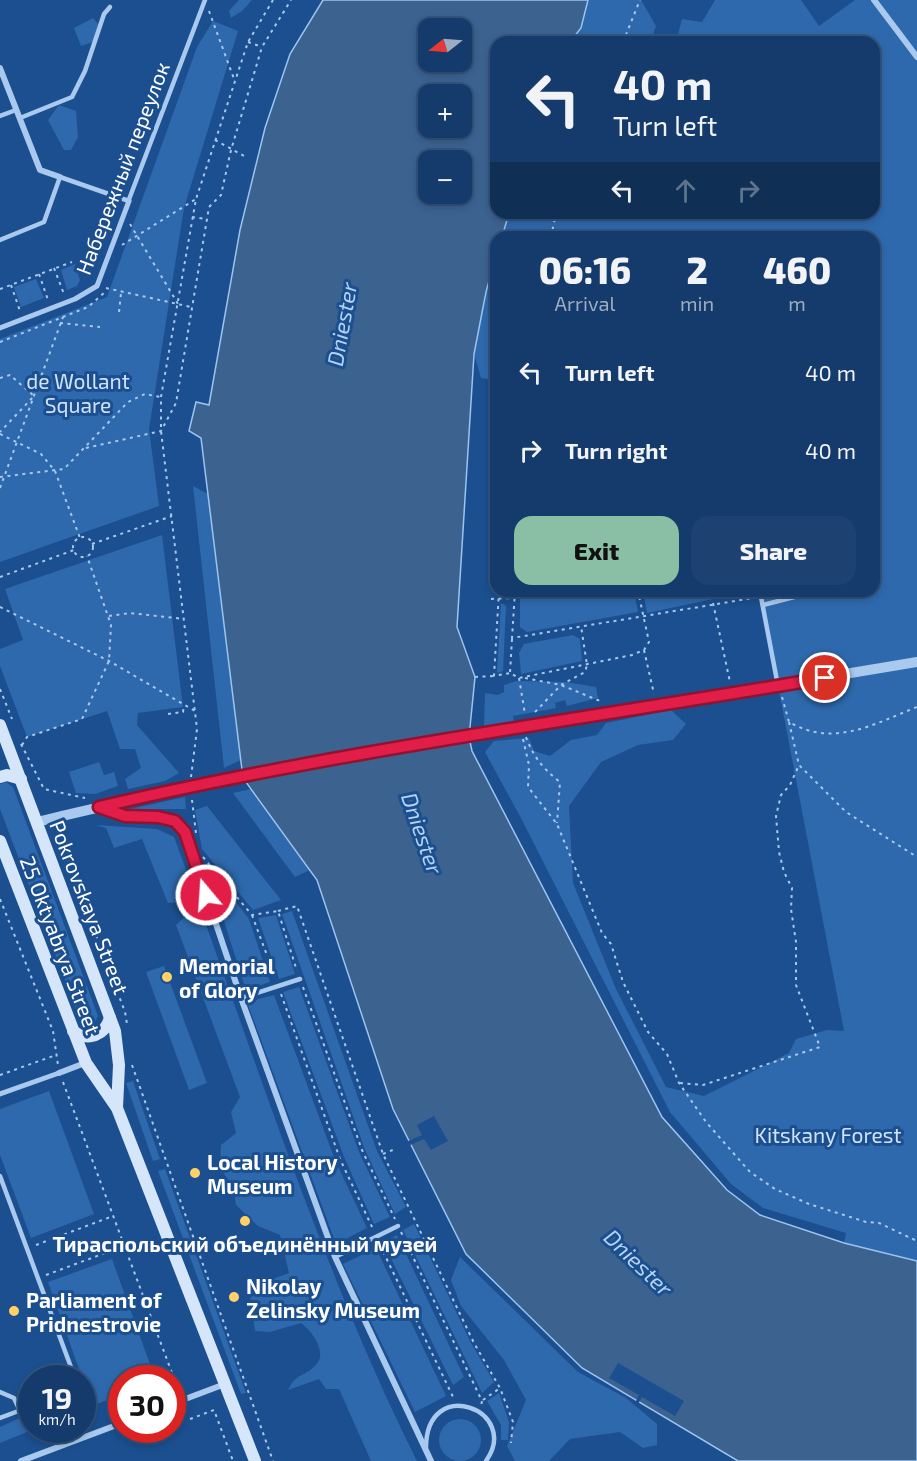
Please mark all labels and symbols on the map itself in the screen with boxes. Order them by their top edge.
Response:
north arrow [418,18,472,72]
street label: Набережный переулок [70,58,175,278]
water label: Dniester [321,279,361,368]
park label: de Wollant Square [26,368,130,417]
pin [799,652,850,703]
water label: Dniester [397,789,449,878]
street label: Pokrovskaya Street [45,816,135,998]
street label: 25 Oktyabrya Street [15,852,107,1038]
position arrow [174,863,238,927]
place label: Memorial of Glory [179,953,275,1003]
marker: Memorial of Glory [160,970,174,984]
park label: Kitskany Forest [754,1122,902,1147]
place label: Local History Museum [207,1149,338,1198]
marker: Local History Museum [188,1166,202,1180]
marker: Тираспольский объединённый музей [238,1214,252,1228]
water label: Dniester [600,1223,679,1302]
place label: Тираспольский объединённый музей [53,1231,437,1256]
place label: Nikolay Zelinsky Museum [246,1273,420,1323]
place label: Parliament of Pridnestrovie [26,1287,162,1336]
marker: Nikolay Zelinsky Museum [227,1290,241,1304]
marker: Parliament of Pridnestrovie [7,1304,21,1318]
speed limit sign: 30 [108,1365,186,1443]

